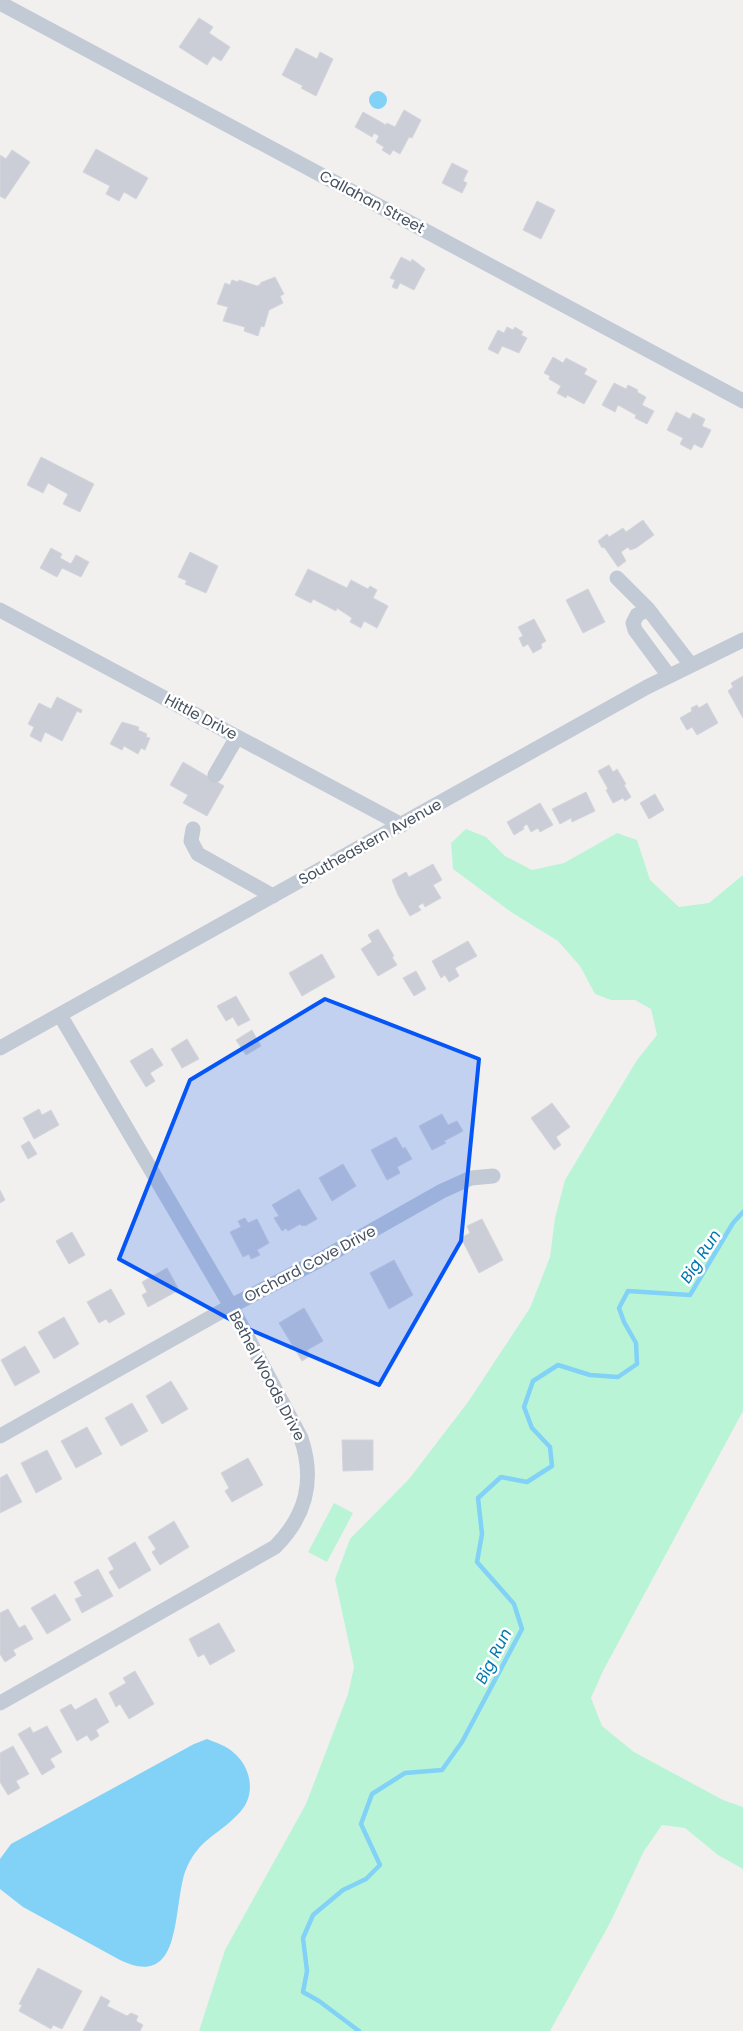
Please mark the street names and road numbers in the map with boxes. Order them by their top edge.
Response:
street label: Callahan Street [316,165,429,238]
street label: Hittle Drive [161,689,241,745]
street label: Southeastern Avenue [294,793,445,890]
street label: Orchard Cove Drive [240,1220,379,1307]
street label: Bethel Woods Drive [224,1307,311,1444]

